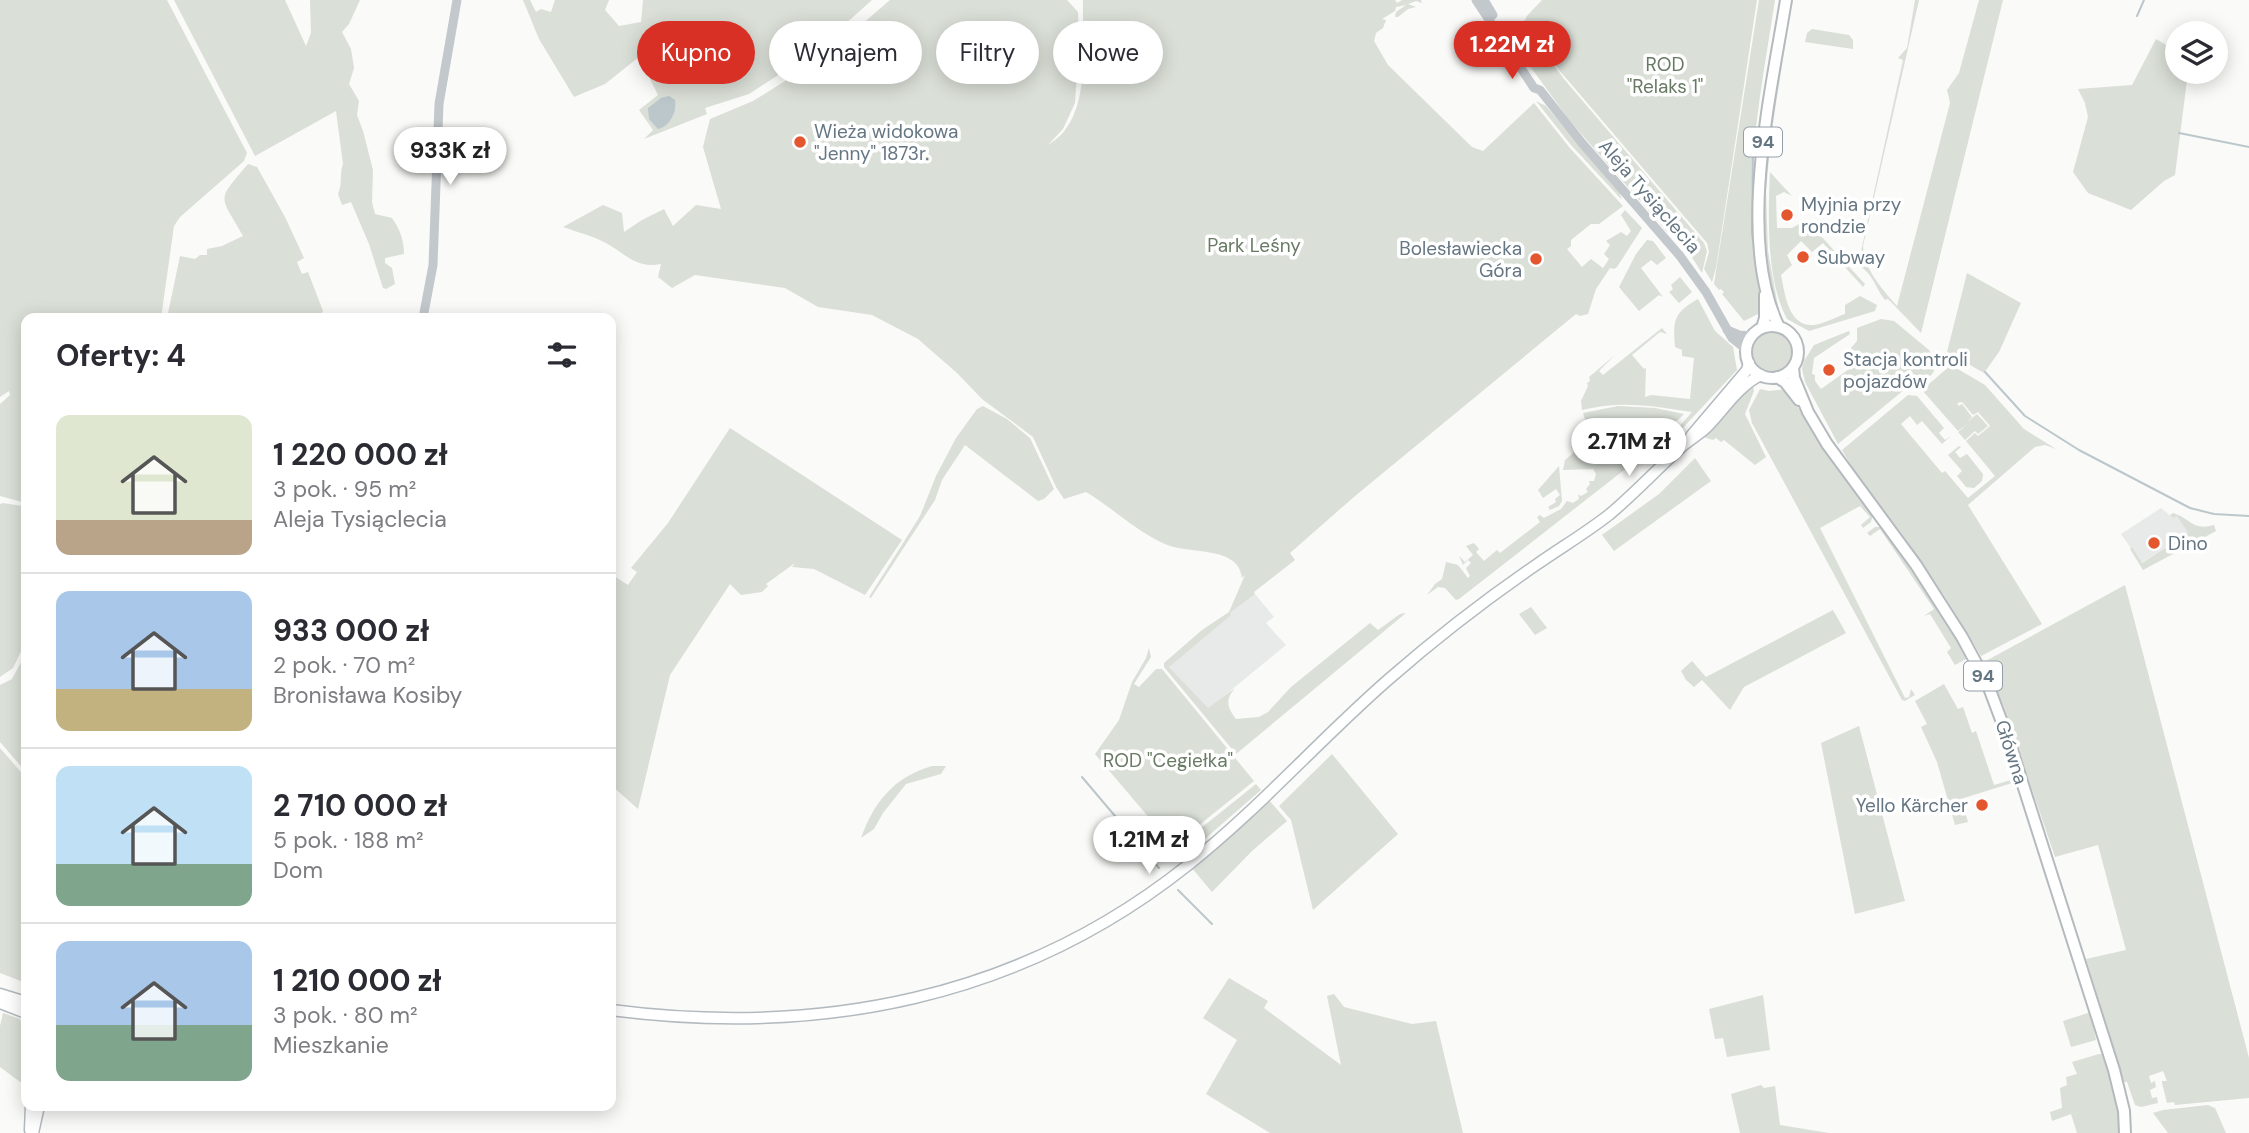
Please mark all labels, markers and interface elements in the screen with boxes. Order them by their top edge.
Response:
chip: Kupno [637,21,755,84]
chip: Wynajem [769,21,922,84]
chip: Filtry [936,21,1039,84]
chip: Nowe [1053,21,1163,84]
map controls [2165,21,2228,84]
button: layers [2165,21,2228,84]
pin: 1.22M zł [1440,22,1584,81]
text: 1.22M zł [1470,29,1554,59]
park label: ROD "Relaks 1" [1627,52,1703,99]
place label: Wieża widokowa "Jenny" 1873r. [814,119,958,166]
road number: 94 [1744,127,1782,156]
pin: 933K zł [385,128,515,187]
marker: Wieża widokowa "Jenny" 1873r. [792,134,808,150]
street label: Aleja Tysiąclecia [1593,134,1706,259]
text: 933K zł [410,135,490,165]
place label: Myjnia przy rondzie [1801,192,1902,239]
marker: Myjnia przy rondzie [1779,207,1795,223]
park label: Park Leśny [1207,233,1301,258]
place label: Bolesławiecka Góra [1399,236,1522,283]
place label: Subway [1817,245,1886,270]
marker: Subway [1795,249,1811,265]
marker: Bolesławiecka Góra [1528,251,1544,267]
text: Oferty: 4 [56,336,186,375]
icon: filters [543,336,581,374]
place label: Stacja kontroli pojazdów [1843,347,1968,394]
marker: Stacja kontroli pojazdów [1821,362,1837,378]
pin: 2.71M zł [1557,419,1701,478]
text: 2.71M zł [1587,426,1671,456]
text: 1 220 000 zł [273,435,448,474]
icon: home [112,443,196,527]
text: 3 pok. · 95 m² [273,474,416,504]
text: Aleja Tysiąclecia [273,504,447,534]
place label: Dino [2168,531,2208,556]
marker: Dino [2146,535,2162,551]
text: 933 000 zł [273,611,429,650]
icon: home [112,619,196,703]
text: 2 pok. · 70 m² [273,650,415,680]
road number: 94 [1964,662,2002,690]
text: Bronisława Kosiby [273,680,462,710]
street label: Główna [1989,717,2034,787]
park label: ROD "Cegiełka" [1103,748,1233,773]
text: 2 710 000 zł [273,786,447,825]
place label: Yello Kärcher [1856,793,1968,818]
icon: home [112,794,196,878]
marker: Yello Kärcher [1974,797,1990,813]
pin: 1.21M zł [1077,816,1221,876]
text: 1.21M zł [1109,824,1189,854]
text: 5 pok. · 188 m² [273,825,423,855]
text: Dom [273,855,323,885]
text: 1 210 000 zł [273,961,441,1000]
icon: home [112,969,196,1053]
text: 3 pok. · 80 m² [273,1000,418,1030]
text: Mieszkanie [273,1030,389,1060]

